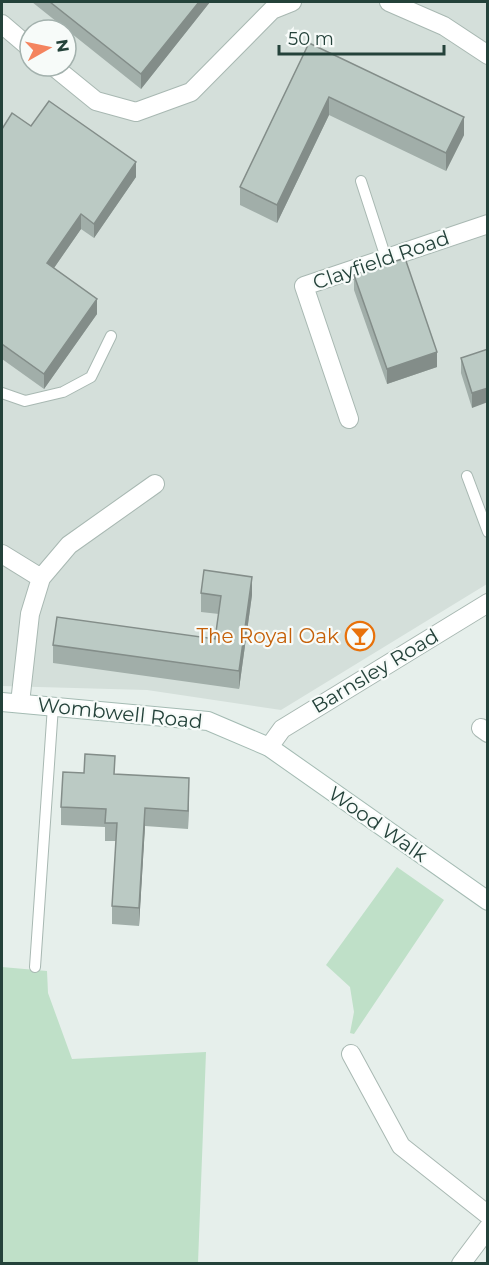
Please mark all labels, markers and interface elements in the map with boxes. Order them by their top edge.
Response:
north arrow [18,18,78,78]
scale bar [279,18,444,56]
text: 50 m [288,28,334,50]
text: N [52,38,73,54]
street label: Clayfield Road [310,225,452,295]
bar icon: The Royal Oak [344,620,376,652]
place label: The Royal Oak [197,624,339,648]
street label: Barnsley Road [307,624,443,718]
street label: Wombwell Road [36,692,204,734]
street label: Wood Walk [324,781,432,867]

